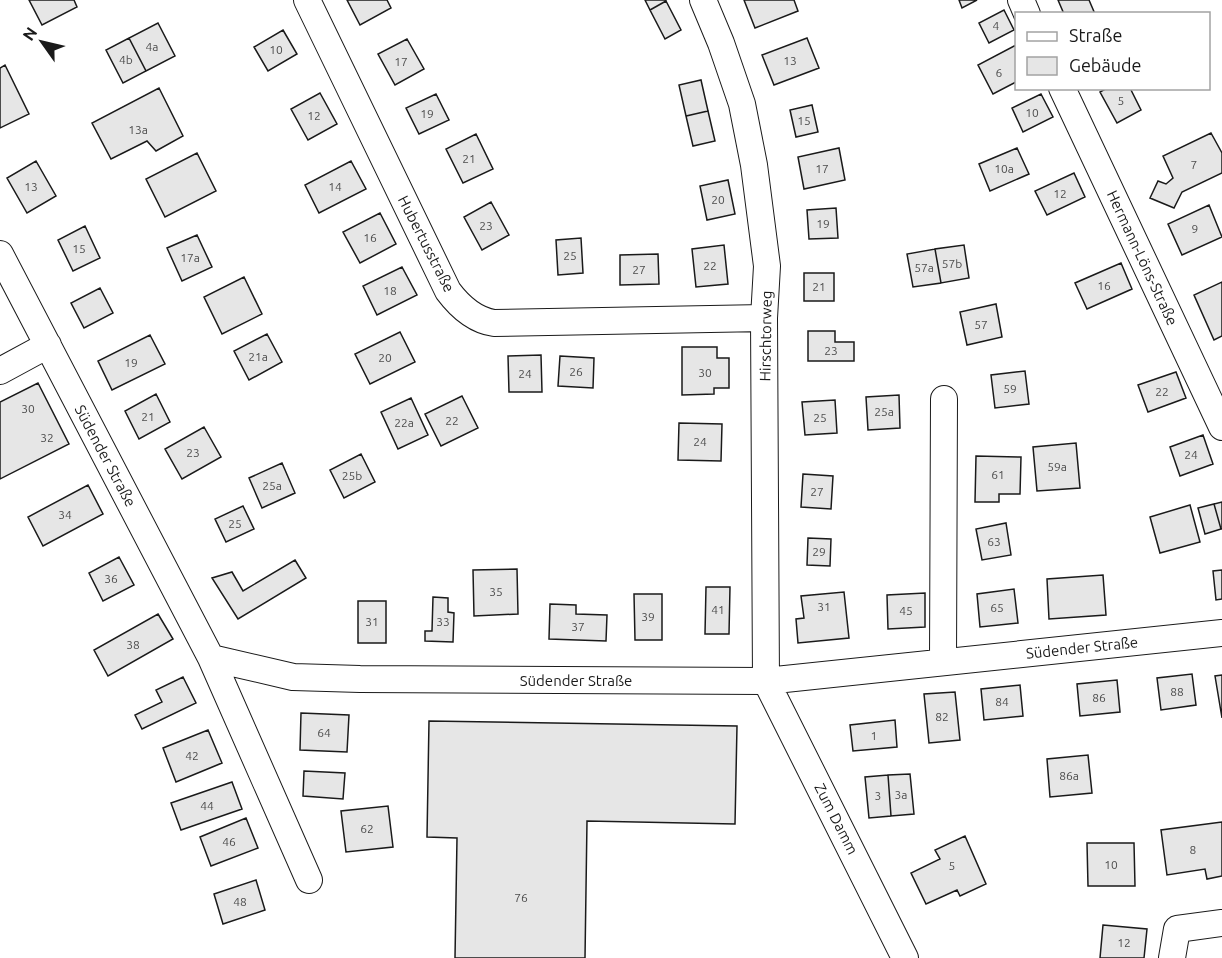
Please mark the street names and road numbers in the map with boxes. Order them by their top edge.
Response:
street label: Hermann-Löns-Straße [1104,188,1181,328]
street label: Hubertusstraße [395,193,458,295]
street label: Hirschtorweg [756,290,775,382]
street label: Südender Straße [71,402,139,510]
street label: Südender Straße [1025,633,1139,662]
street label: Südender Straße [520,672,632,689]
street label: Zum Damm [811,780,862,857]

